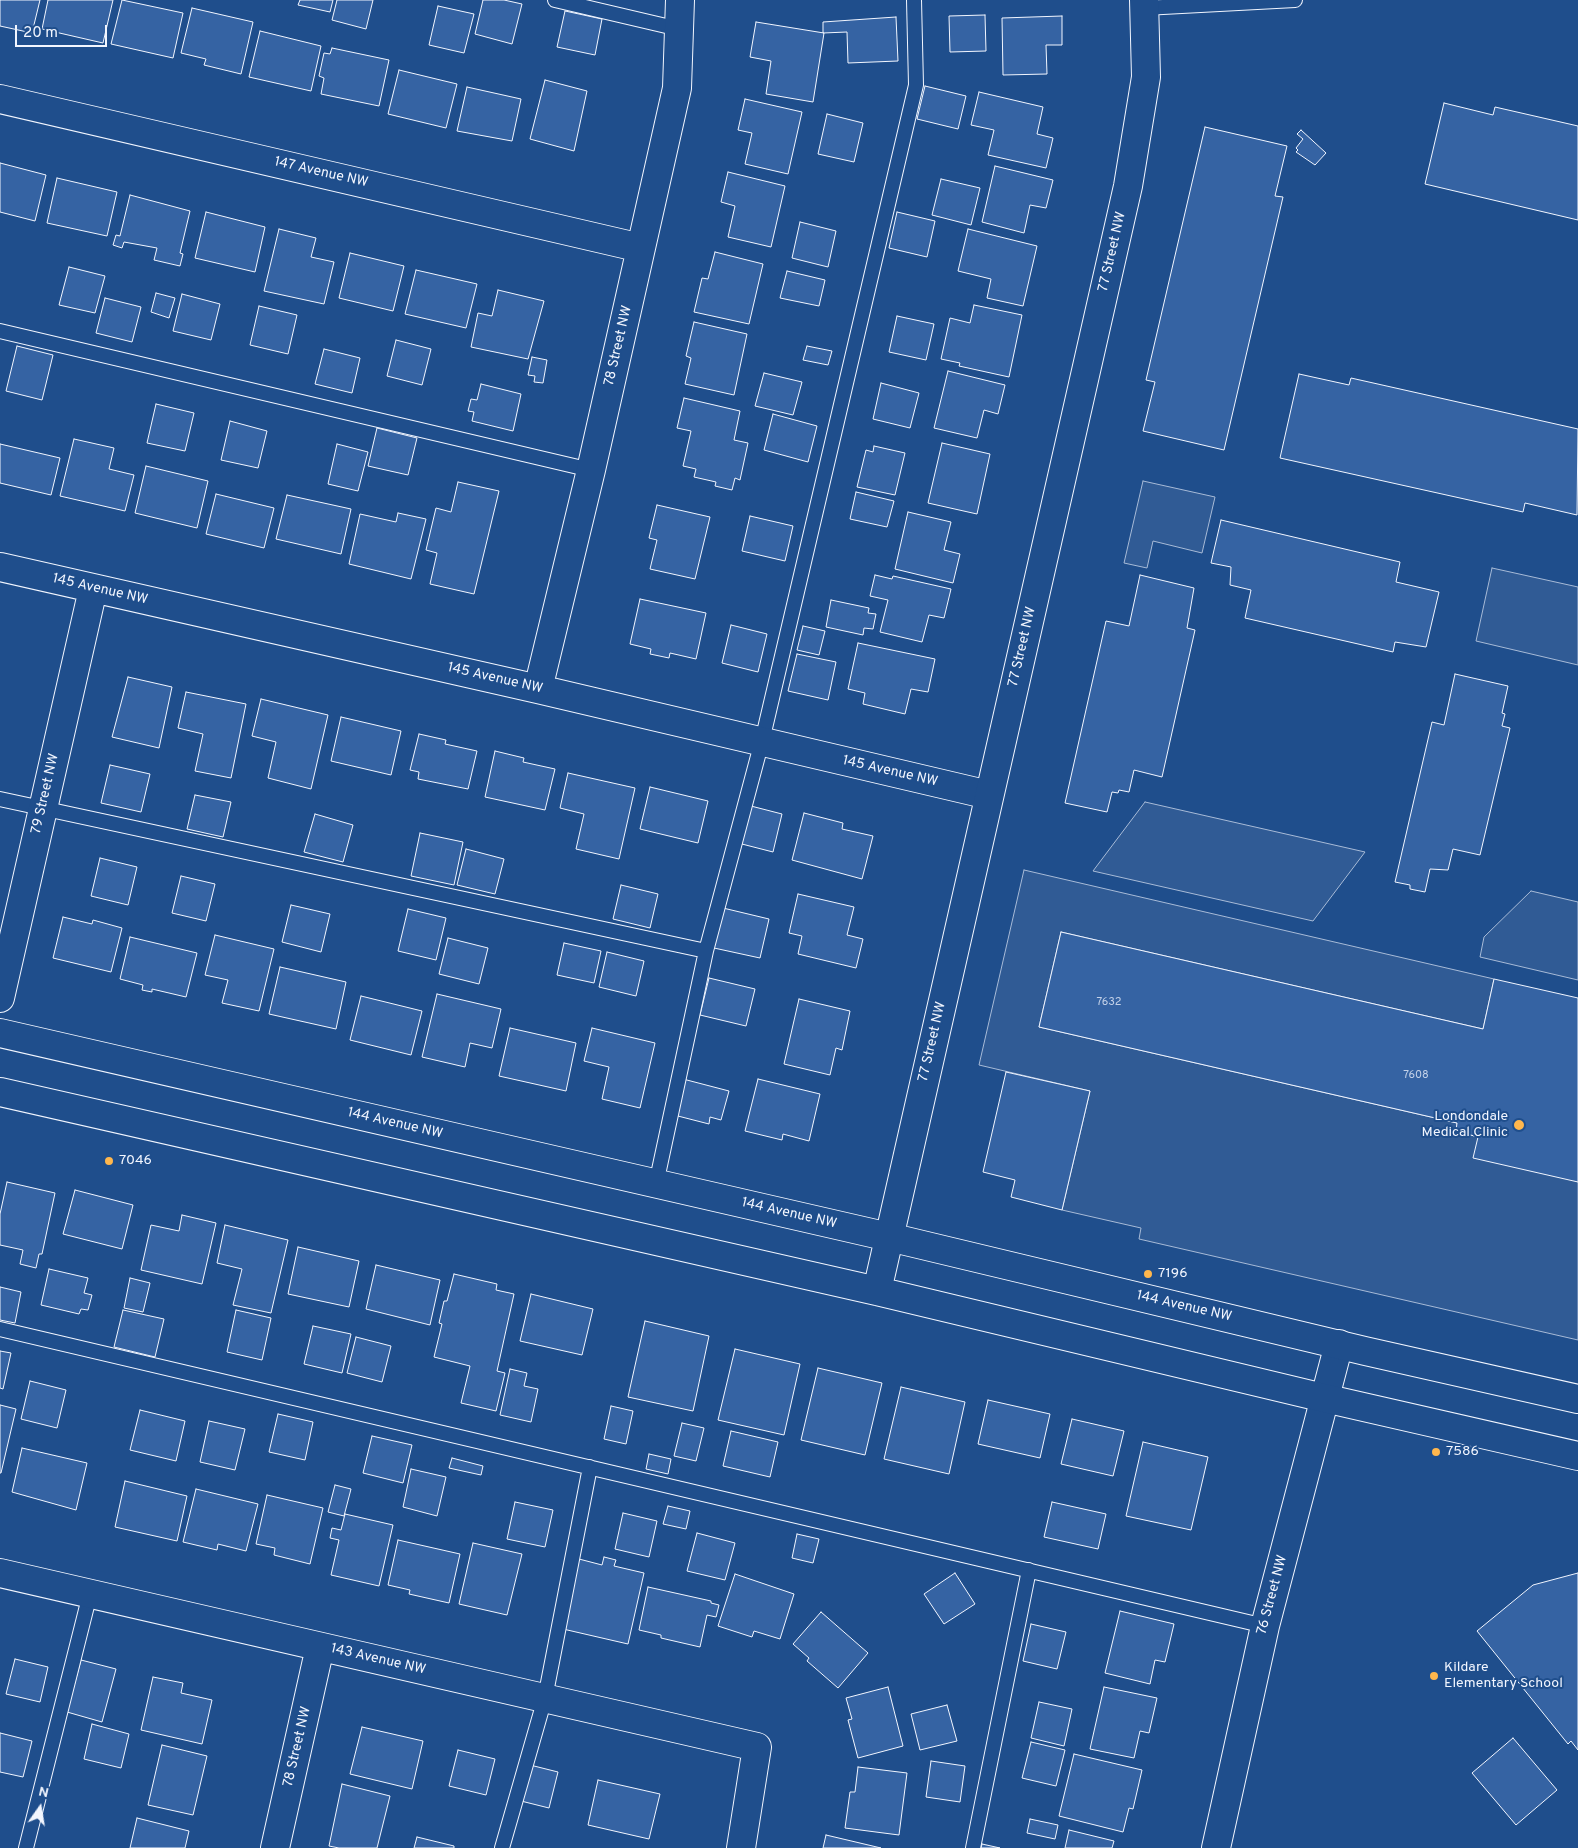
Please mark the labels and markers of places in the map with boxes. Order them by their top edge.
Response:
place label: Londondale Medical Clinic [1422,1109,1508,1142]
marker: Londondale Medical Clinic [1512,1118,1526,1132]
place label: 7046 [119,1153,152,1169]
marker: 7046 [103,1155,115,1167]
place label: 7196 [1158,1266,1187,1282]
marker: 7196 [1142,1268,1154,1280]
place label: 7586 [1446,1444,1479,1460]
marker: 7586 [1430,1446,1442,1458]
place label: Kildare Elementary School [1444,1660,1563,1692]
marker: Kildare Elementary School [1428,1670,1440,1682]

